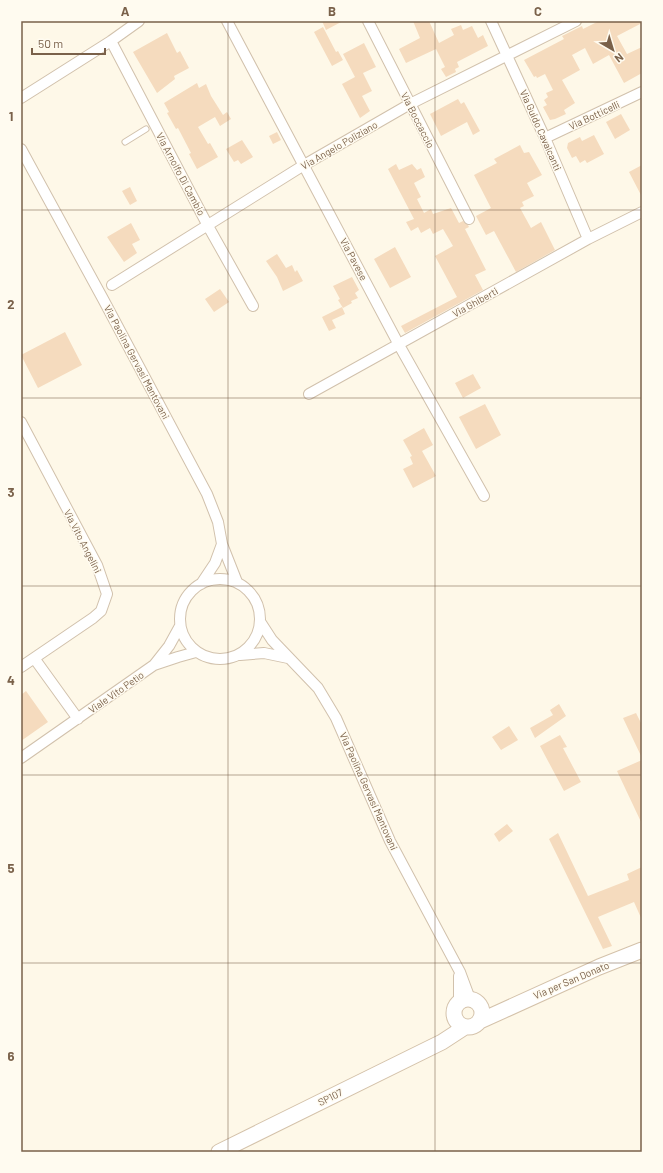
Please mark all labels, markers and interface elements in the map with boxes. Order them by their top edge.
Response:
text: A [121,3,130,19]
text: B [328,3,336,19]
text: C [534,3,542,19]
scale bar [32,30,105,56]
north arrow [593,30,633,70]
text: 50 m [38,36,63,50]
text: N [613,51,626,66]
street label: Via Guido Cavalcanti [518,88,564,172]
street label: Via Boccaccio [399,90,437,150]
street label: Via Botticelli [567,98,621,132]
text: 1 [9,108,13,124]
street label: Via Angelo Poliziano [299,118,379,172]
street label: Via Arnolfo Di Cambio [154,130,208,218]
street label: Via Pavese [338,236,370,282]
street label: Via Ghiberti [450,285,500,319]
text: 2 [7,296,15,312]
street label: Via Paolina Gervasi Mantovani [102,303,172,421]
text: 3 [7,484,15,500]
street label: Via Vito Angelini [62,507,104,575]
street label: Viale Vito Petìo [86,669,146,715]
text: 4 [7,672,15,688]
street label: Via Paolina Gervasi Mantovani [338,730,400,852]
text: 5 [7,860,15,876]
street label: Via per San Donato [531,959,611,1001]
text: 6 [8,1048,15,1064]
street label: SP107 [316,1086,344,1108]

